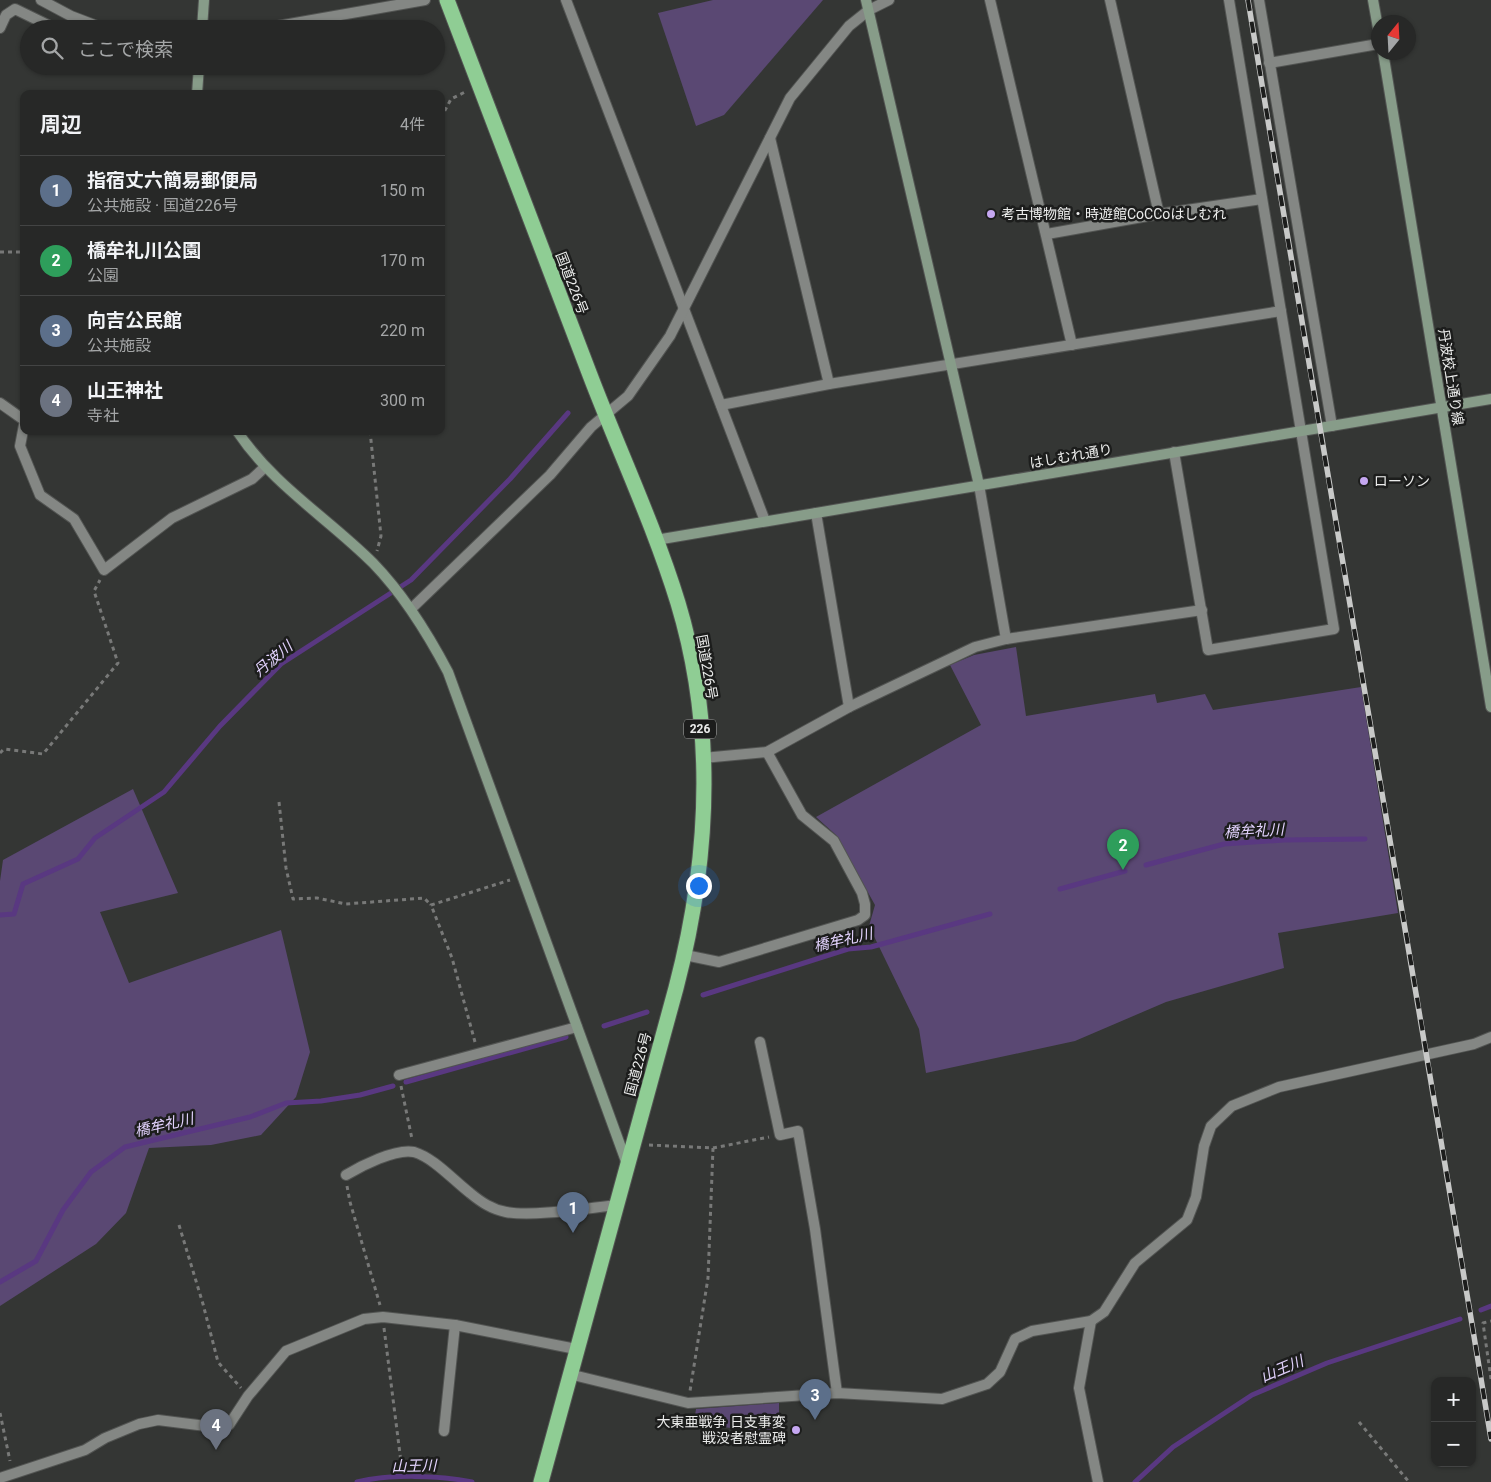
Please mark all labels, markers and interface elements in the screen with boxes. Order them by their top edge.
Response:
north arrow [1371,15,1416,60]
search box [20,20,445,75]
icon: search [38,34,66,62]
text: ここで検索 [78,38,173,61]
text: 周辺 [40,113,82,137]
text: 4件 [400,115,425,134]
text: 指宿丈六簡易郵便局 [87,169,258,192]
text: 1 [51,181,61,200]
text: 150 m [380,181,425,200]
text: 公共施設 · 国道226号 [87,196,238,215]
place label: 考古博物館・時遊館CoCCoはしむれ [1001,206,1226,222]
marker: 考古博物館・時遊館CoCCoはしむれ [985,208,997,220]
text: 橋牟礼川公園 [87,239,201,262]
street label: 国道226号 [553,250,591,316]
text: 2 [51,251,61,270]
text: 170 m [380,251,425,270]
text: 公園 [87,266,119,285]
text: 向吉公民館 [87,309,182,332]
text: 3 [51,321,61,340]
text: 220 m [380,321,425,340]
street label: 丹波校上通り線 [1435,327,1467,427]
text: 公共施設 [87,336,151,355]
text: 山王神社 [87,379,163,402]
text: 4 [51,391,61,410]
text: 300 m [380,391,425,410]
text: 寺社 [87,406,119,425]
street label: はしむれ通り [1028,441,1114,471]
place label: ローソン [1374,473,1430,489]
marker: ローソン [1358,475,1370,487]
street label: 国道226号 [693,633,721,701]
water label: 丹波川 [250,636,298,680]
road number: 226 [684,720,716,739]
water label: 橋牟礼川 [1224,820,1286,842]
pin: 2 [1107,829,1139,870]
your location [686,873,712,899]
water label: 橋牟礼川 [812,924,876,956]
street label: 国道226号 [622,1030,654,1098]
water label: 橋牟礼川 [133,1109,197,1141]
pin: 1 [557,1192,589,1233]
water label: 山王川 [1258,1351,1308,1386]
map controls [1431,1377,1476,1467]
button: + [1431,1377,1476,1422]
pin: 3 [799,1379,831,1420]
pin: 4 [200,1409,232,1450]
place label: 大東亜戦争 日支事変 戦没者慰霊碑 [657,1414,786,1446]
button: − [1431,1422,1476,1467]
marker: 大東亜戦争 日支事変 戦没者慰霊碑 [790,1424,802,1436]
water label: 山王川 [391,1457,439,1475]

